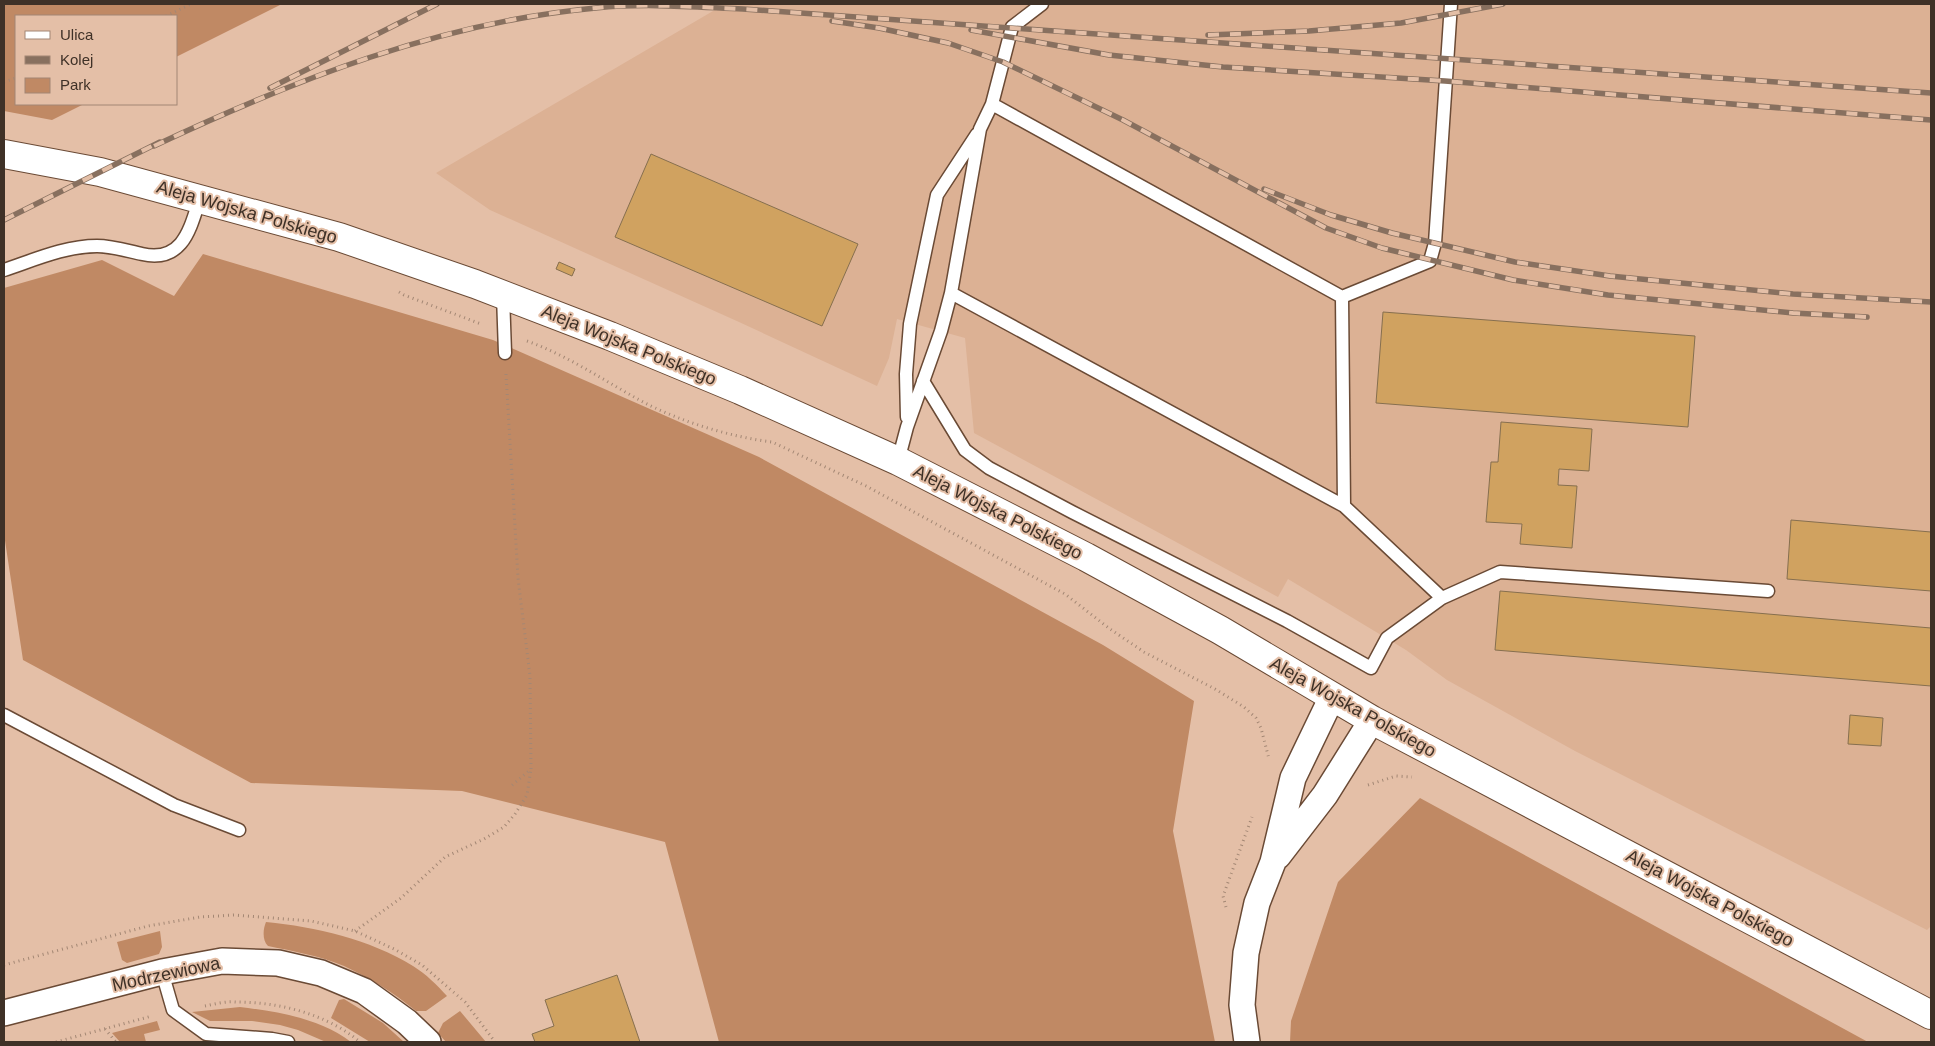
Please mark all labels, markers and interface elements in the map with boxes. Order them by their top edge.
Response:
legend [15,15,178,105]
text: Ulica [60,26,94,43]
text: Kolej [60,51,93,68]
text: Park [60,76,91,93]
street label: Aleja Wojska Polskiego [154,177,340,247]
street label: Aleja Wojska Polskiego [539,301,719,389]
street label: Aleja Wojska Polskiego [910,461,1086,563]
street label: Aleja Wojska Polskiego [1266,653,1440,761]
street label: Aleja Wojska Polskiego [1623,845,1797,951]
street label: Modrzewiowa [110,953,223,995]

